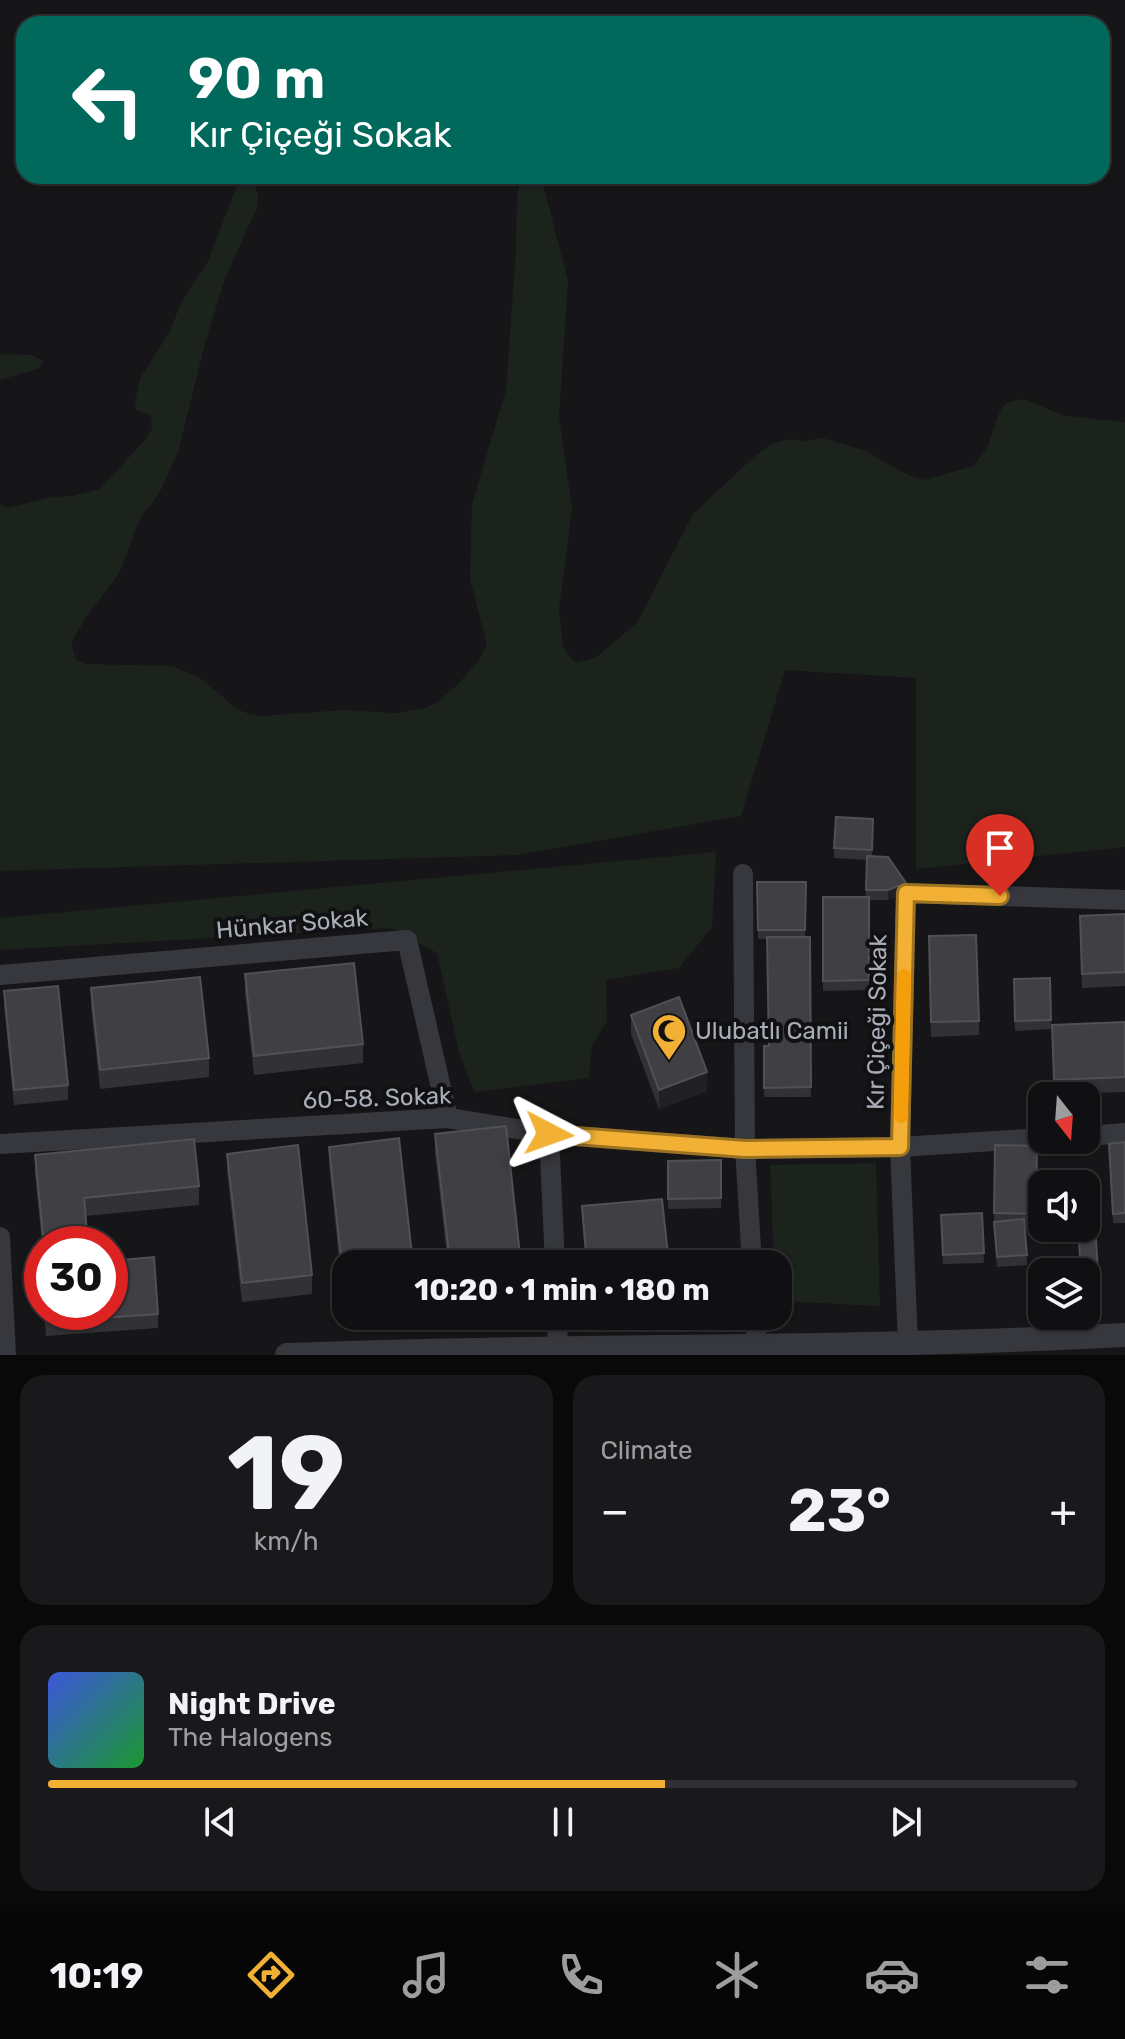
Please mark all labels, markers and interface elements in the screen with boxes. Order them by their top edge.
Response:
text: 90 m [188,46,325,112]
icon: left [56,48,160,152]
text: Kır Çiçeği Sokak [188,113,452,156]
pin [966,814,1034,896]
icon: arrive [978,826,1022,870]
street label: Hünkar Sokak [215,903,370,945]
street label: Kır Çiçeği Sokak [861,933,893,1110]
mosque icon: Ulubatlı Camii [650,1012,688,1062]
place label: Ulubatlı Camii [695,1017,849,1045]
street label: 60-58. Sokak [302,1081,452,1115]
north arrow [1028,1082,1100,1154]
map controls [1028,1082,1100,1330]
position arrow [507,1092,591,1176]
button: sound [1028,1170,1100,1242]
speed limit sign: 30 [24,1226,128,1330]
button: layers [1028,1258,1100,1330]
text: 10:20 · 1 min · 180 m [414,1272,710,1308]
text: 19 [227,1412,345,1535]
text: Climate [601,1435,693,1466]
text: 23° [788,1475,891,1546]
text: − [601,1485,629,1537]
text: + [1050,1485,1077,1537]
text: km/h [254,1526,319,1557]
text: Night Drive [168,1686,336,1722]
text: The Halogens [168,1722,333,1753]
icon: previous [198,1800,242,1844]
icon: pause [541,1800,585,1844]
icon: next [884,1800,928,1844]
icon: directions [243,1947,299,2003]
icon: music [398,1947,454,2003]
icon: phone [553,1947,609,2003]
icon: climate [709,1947,765,2003]
icon: car [864,1947,920,2003]
icon: filters [1019,1947,1075,2003]
text: 10:19 [50,1954,144,1997]

